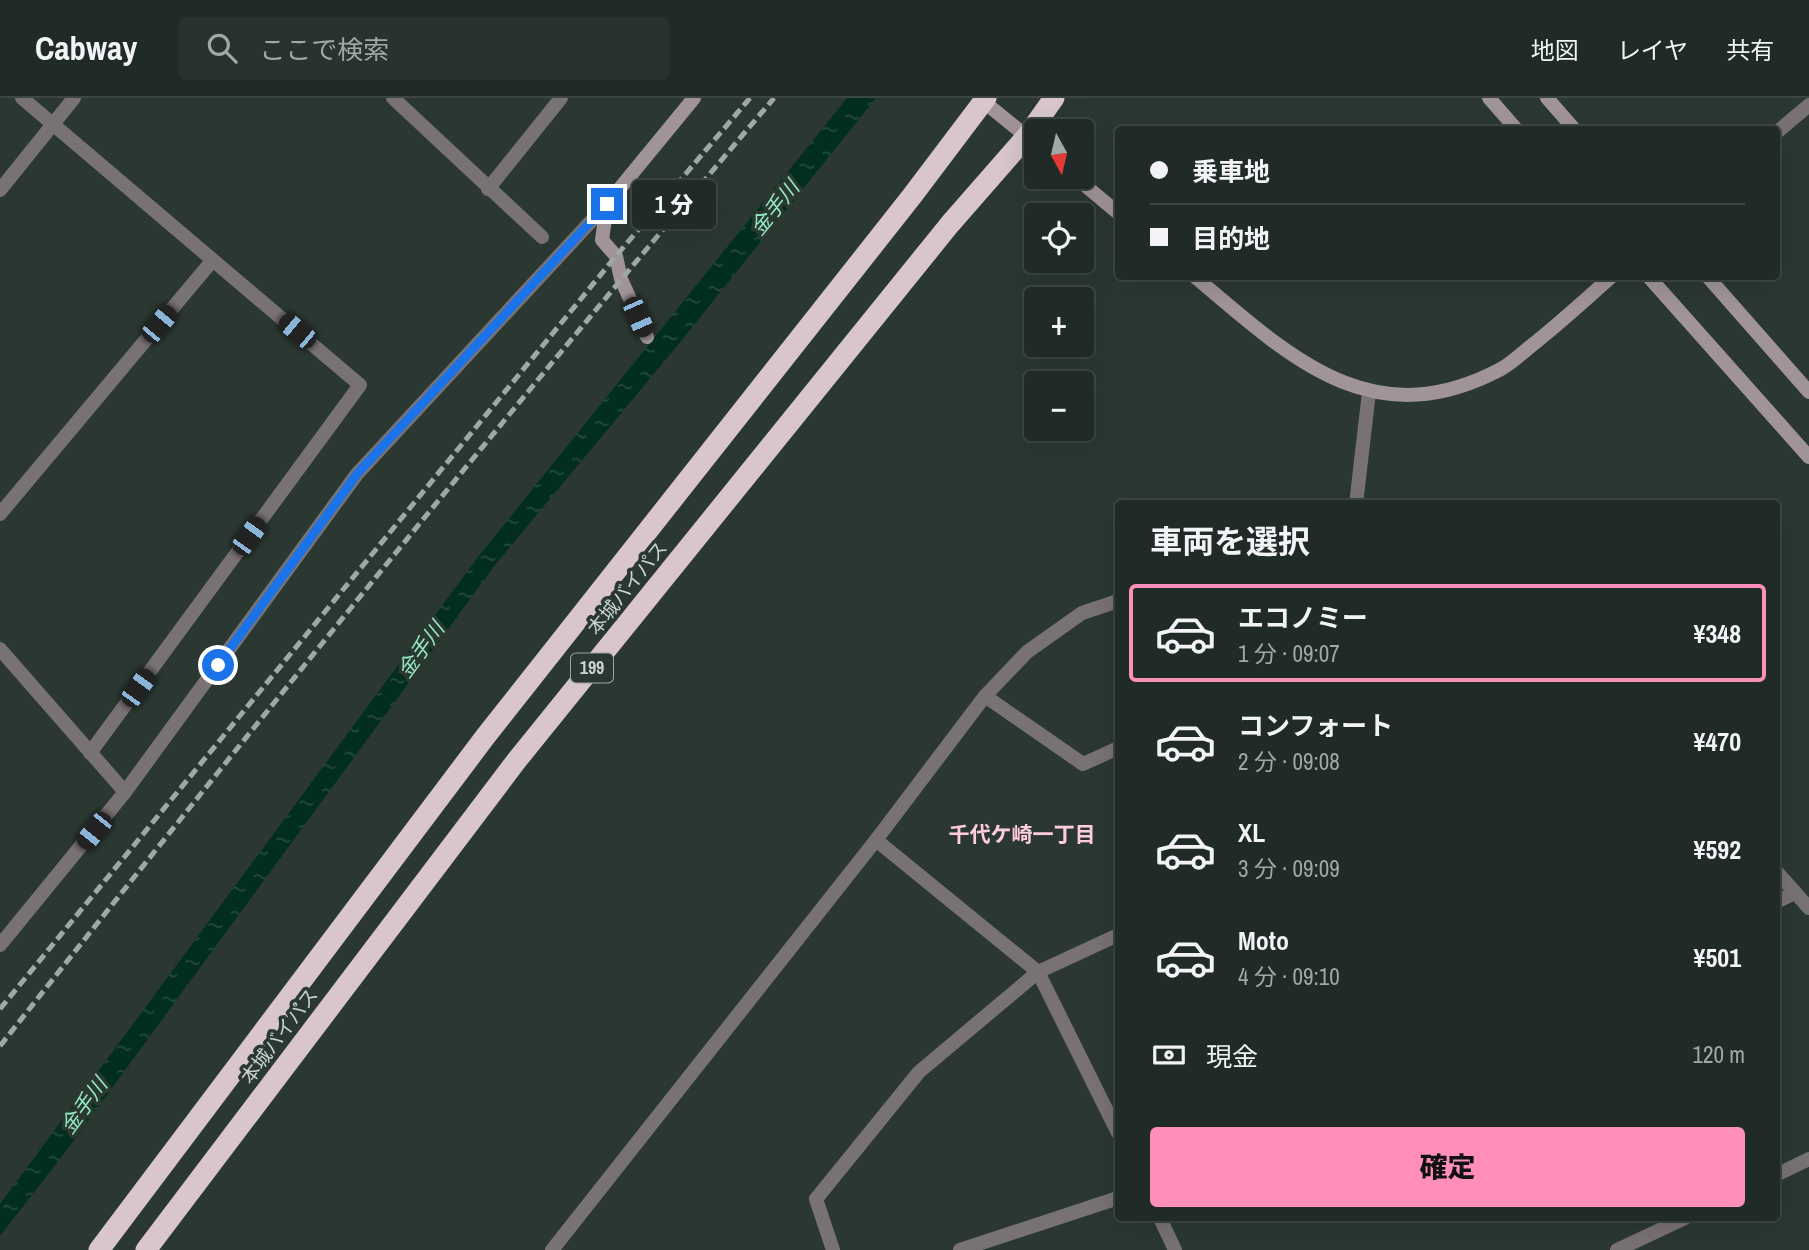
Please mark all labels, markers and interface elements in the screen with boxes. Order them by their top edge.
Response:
search box [179,17,669,80]
text: Cabway [35,26,137,70]
icon: search [203,29,241,67]
text: ここで検索 [259,32,389,67]
text: 地図 [1531,34,1579,66]
text: レイヤ [1617,34,1688,66]
text: 共有 [1726,34,1774,66]
north arrow [1024,119,1094,189]
map controls [1024,119,1094,441]
text: 乗車地 [1192,154,1270,189]
water label: 金手川 [744,173,807,241]
callout: 1 分 [632,180,716,228]
route end [591,188,623,220]
text: 1 分 [655,189,693,220]
button: locate [1024,203,1094,273]
text: 目的地 [1192,221,1270,256]
button: + [1024,287,1094,357]
car [620,294,657,340]
car [138,301,181,347]
car [275,309,320,353]
button: − [1024,371,1094,441]
car [229,513,270,559]
text: 車両を選択 [1150,520,1310,563]
street label: 本城バイパス [581,536,673,640]
text: エコノミー [1238,600,1368,635]
icon: car [1154,602,1217,665]
water label: 金手川 [390,614,452,684]
text: ¥348 [1694,616,1741,651]
text: 1 分 · 09:07 [1238,638,1340,669]
route start [202,649,234,681]
road number: 199 [571,654,613,682]
car [118,665,159,711]
text: コンフォート [1238,708,1393,743]
icon: car [1154,710,1217,773]
text: ¥470 [1694,724,1741,759]
text: 2 分 · 09:08 [1238,746,1340,777]
car [73,808,116,854]
text: XL [1238,815,1265,850]
icon: car [1154,818,1217,881]
district label: 千代ケ崎一丁目 [949,820,1096,849]
text: ¥592 [1694,832,1741,867]
text: 3 分 · 09:09 [1238,853,1340,884]
text: Moto [1238,923,1289,958]
icon: car [1154,926,1217,989]
text: ¥501 [1694,940,1741,975]
text: 4 分 · 09:10 [1238,961,1340,992]
street label: 本城バイパス [234,983,324,1089]
icon: cash [1150,1036,1188,1074]
text: 現金 [1206,1039,1258,1074]
text: 120 m [1693,1039,1745,1070]
water label: 金手川 [53,1070,115,1140]
button: 確定 [1150,1127,1745,1207]

